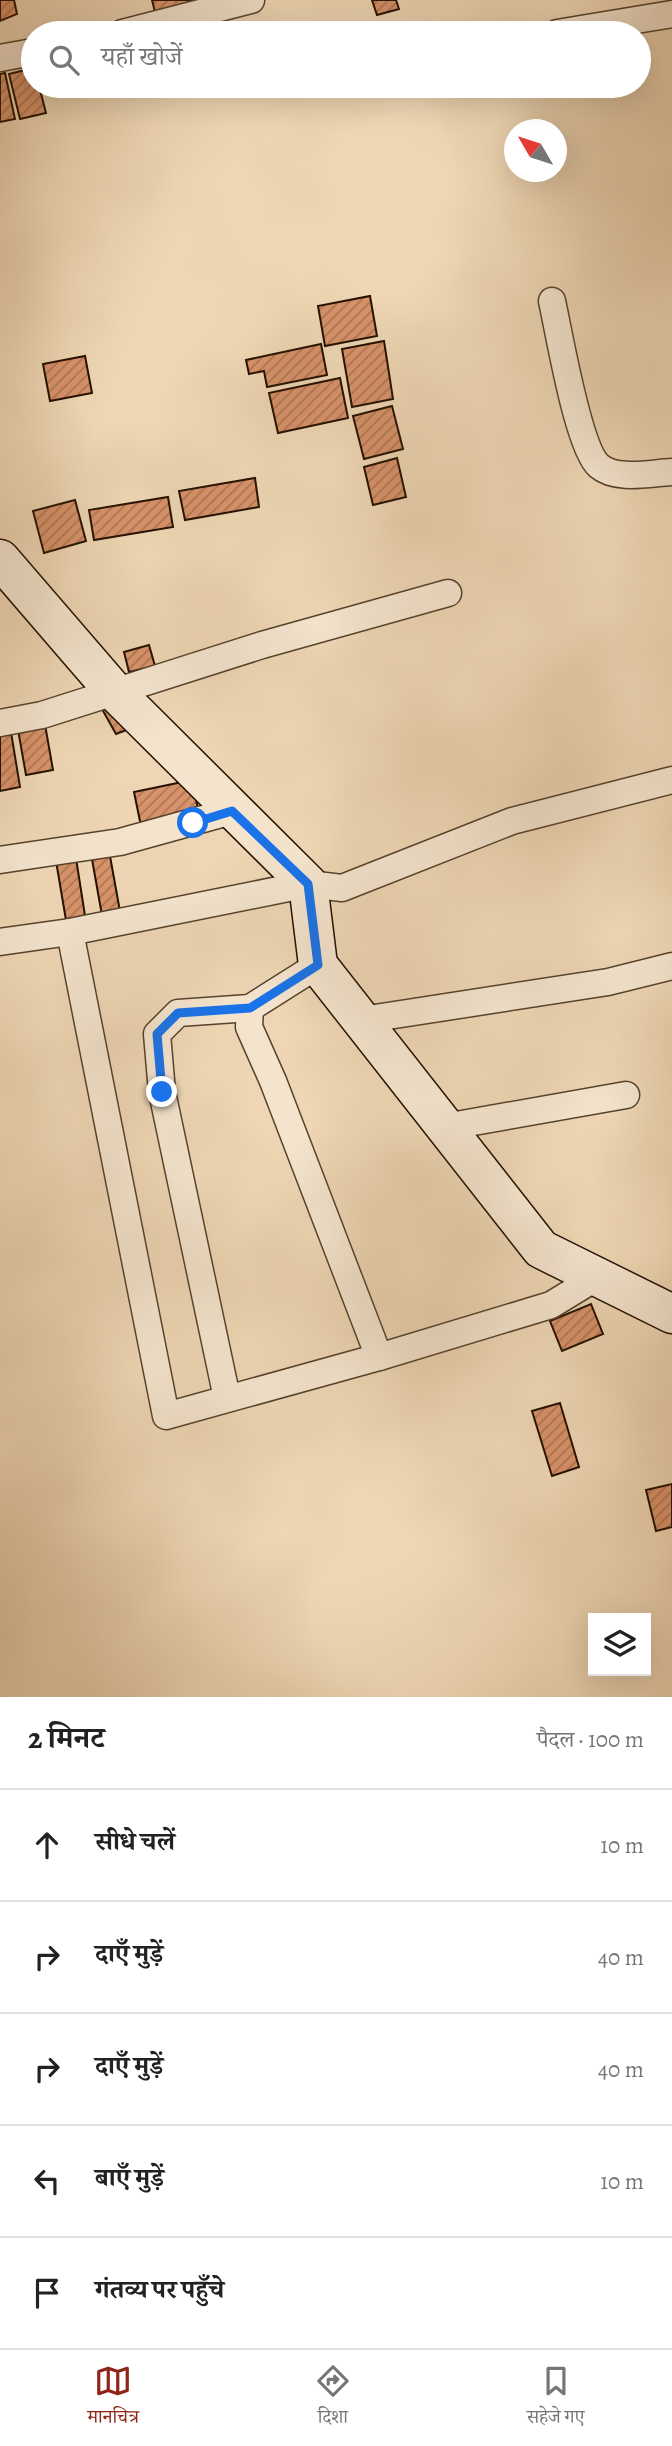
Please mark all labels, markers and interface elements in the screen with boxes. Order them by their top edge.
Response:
search box [21,21,651,98]
text: यहाँ खोजें [101,39,182,74]
icon: search [45,41,83,79]
north arrow [504,119,567,182]
route start [177,807,208,838]
route end [146,1076,177,1107]
map controls [588,1613,651,1676]
button: layers [588,1613,651,1676]
text: 2 मिनट [28,1718,105,1758]
text: पैदल · 100 m [537,1724,644,1755]
text: सीधे चलें [95,1824,175,1859]
icon: ahead [28,1826,66,1864]
text: 10 m [600,1830,644,1861]
text: दाएँ मुड़ें [95,1936,163,1971]
icon: right [28,1938,66,1976]
text: 40 m [598,1942,644,1973]
text: दाएँ मुड़ें [95,2048,163,2083]
icon: right [28,2050,66,2088]
text: 40 m [598,2054,644,2085]
text: बाएँ मुड़ें [95,2160,164,2195]
icon: left [28,2162,66,2200]
text: 10 m [600,2166,644,2197]
text: गंतव्य पर पहुँचे [95,2272,224,2307]
icon: arrive [28,2274,66,2312]
tab: मानचित्र [87,2362,139,2435]
tab: दिशा [314,2362,352,2435]
tab: सहेजे गए [527,2362,585,2435]

